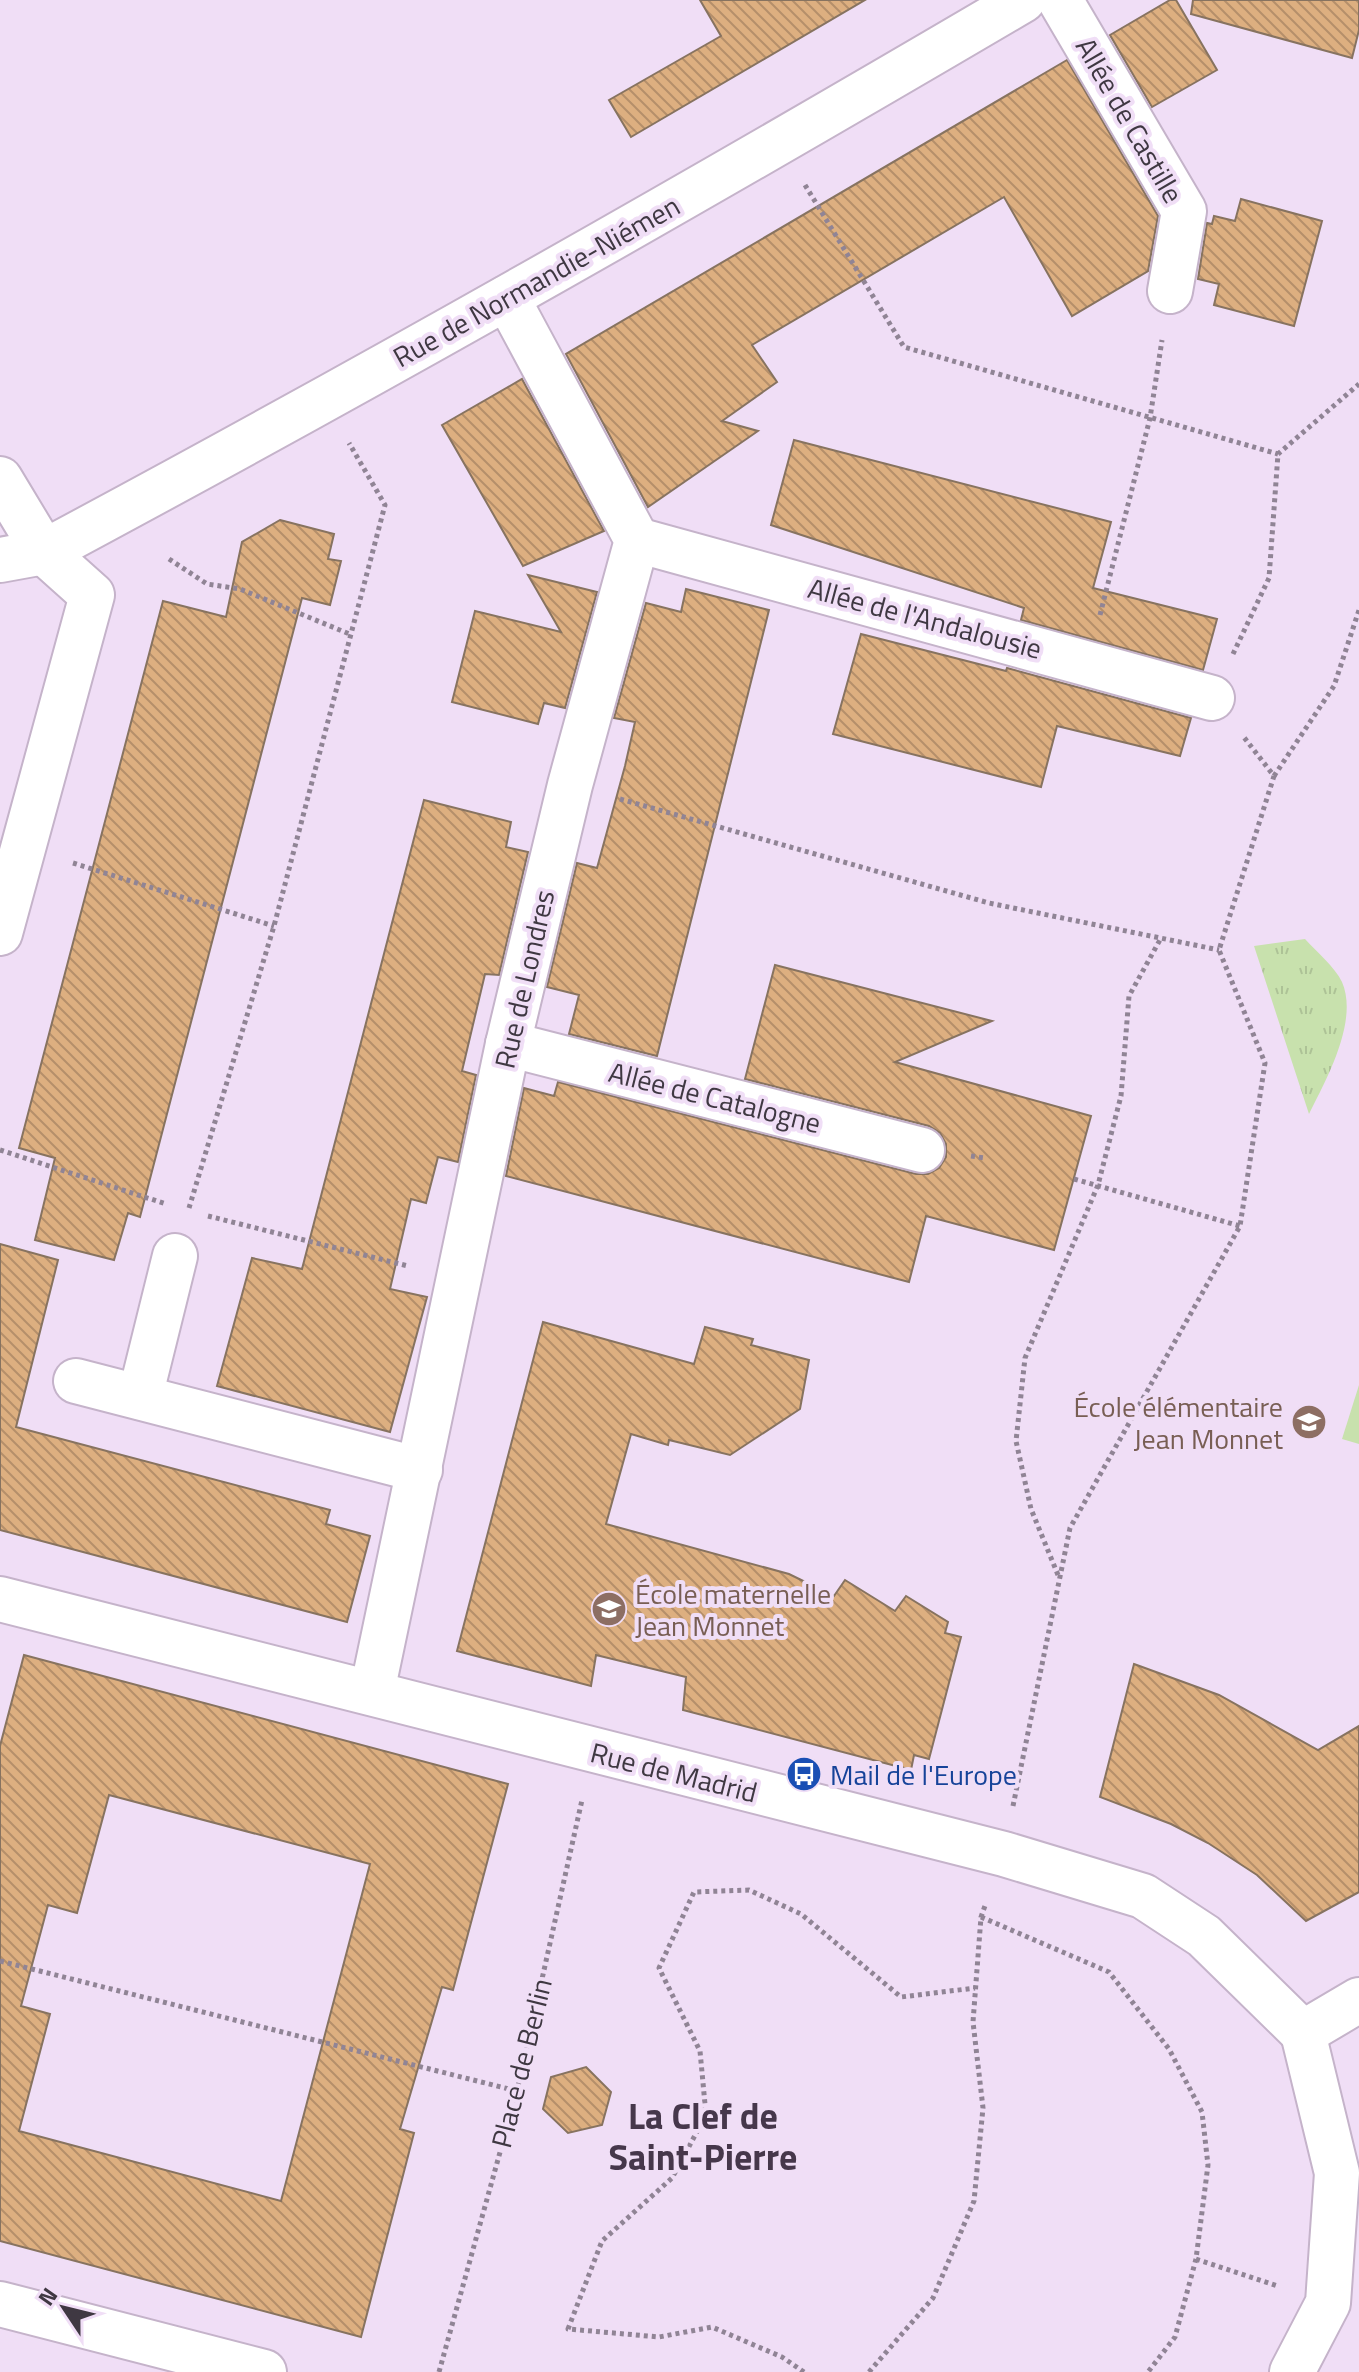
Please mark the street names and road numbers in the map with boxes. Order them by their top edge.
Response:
street label: Allée de Castille [1065,29,1195,211]
street label: Rue de Normandie-Niémen [385,184,687,378]
street label: Allée de l'Andalousie [803,566,1047,670]
street label: Rue de Londres [483,886,565,1072]
street label: Allée de Catalogne [604,1050,826,1144]
street label: Rue de Madrid [586,1731,762,1813]
street label: Place de Berlin [479,1974,563,2152]

